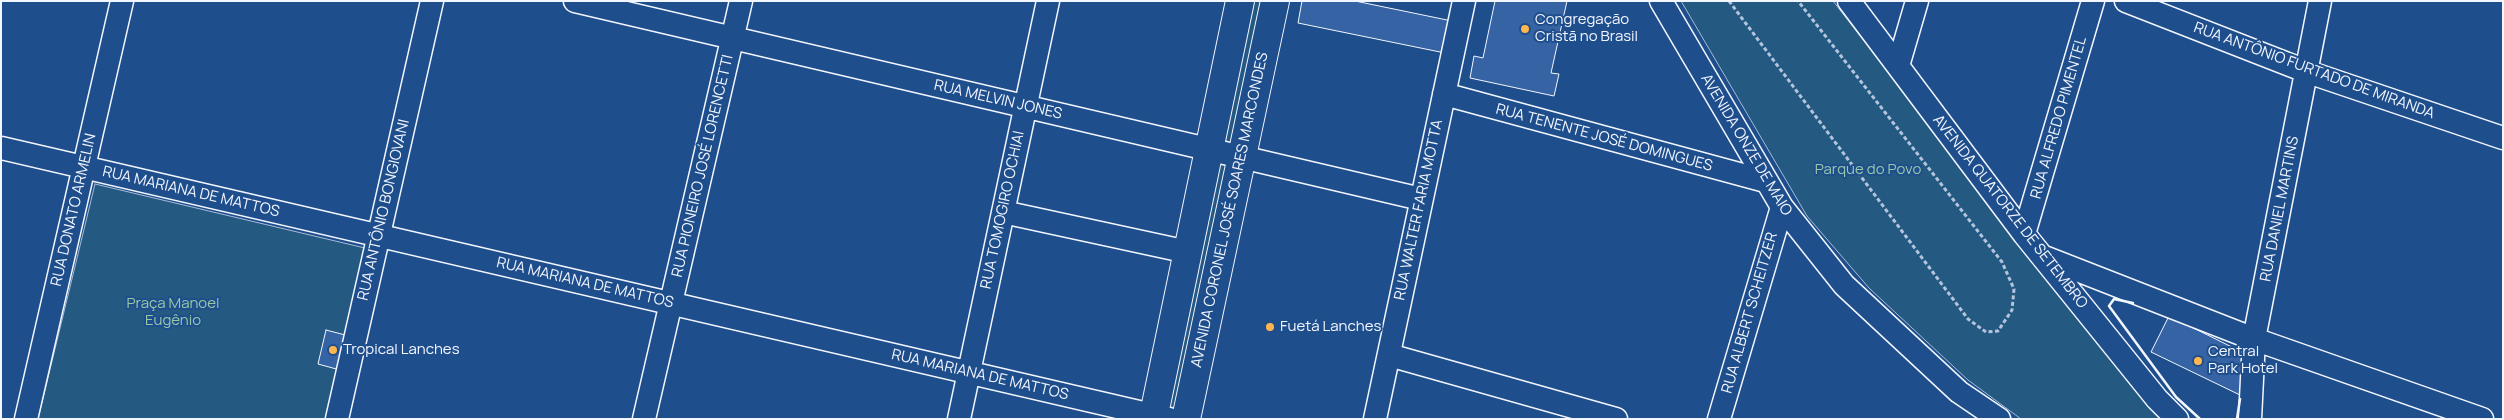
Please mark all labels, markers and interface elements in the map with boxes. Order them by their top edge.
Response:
place label: Congregação Cristã no Brasil [1535,11,1638,46]
street label: RUA ANTÔNIO FURTADO DE MIRANDA [2191,19,2437,123]
marker: Congregação Cristã no Brasil [1519,23,1531,35]
street label: RUA ALFREDO PIMENTEL [2027,35,2091,201]
street label: AVENIDA CORONEL JOSÉ SOARES MARCONDES [1188,51,1272,369]
street label: RUA PIONEIRO JOSÉ LORENCETTI [669,53,737,279]
street label: AVENIDA ONZE DE MAIO [1697,71,1795,219]
street label: RUA MELVIN JONES [932,77,1064,123]
street label: RUA TENENTE JOSÉ DOMINGUES [1494,100,1714,176]
street label: AVENIDA QUATORZE DE SETEMBRO [1929,112,2091,312]
street label: RUA ANTÔNIO BONGIOVANI [354,118,414,302]
street label: RUA WALTER FARIA MOTTA [1391,118,1447,302]
street label: RUA TOMOGIRO OCHIAI [977,129,1029,291]
street label: RUA DONATO ARMELIN [48,132,100,288]
street label: RUA DANIEL MARTINS [2257,135,2303,283]
park label: Parque do Povo [1815,161,1921,179]
street label: RUA MARIANA DE MATTOS [101,163,281,221]
street label: RUA ALBERT SCHEITZER [1718,230,1782,396]
street label: RUA MARIANA DE MATTOS [495,254,675,312]
park label: Praça Manoel Eugênio [126,295,220,330]
place label: Fuetá Lanches [1280,318,1381,336]
marker: Fuetá Lanches [1264,321,1276,333]
place label: Tropical Lanches [343,341,460,359]
place label: Central Park Hotel [2208,343,2278,378]
marker: Tropical Lanches [327,344,339,356]
street label: RUA MARIANA DE MATTOS [890,346,1070,404]
marker: Central Park Hotel [2192,355,2204,367]

